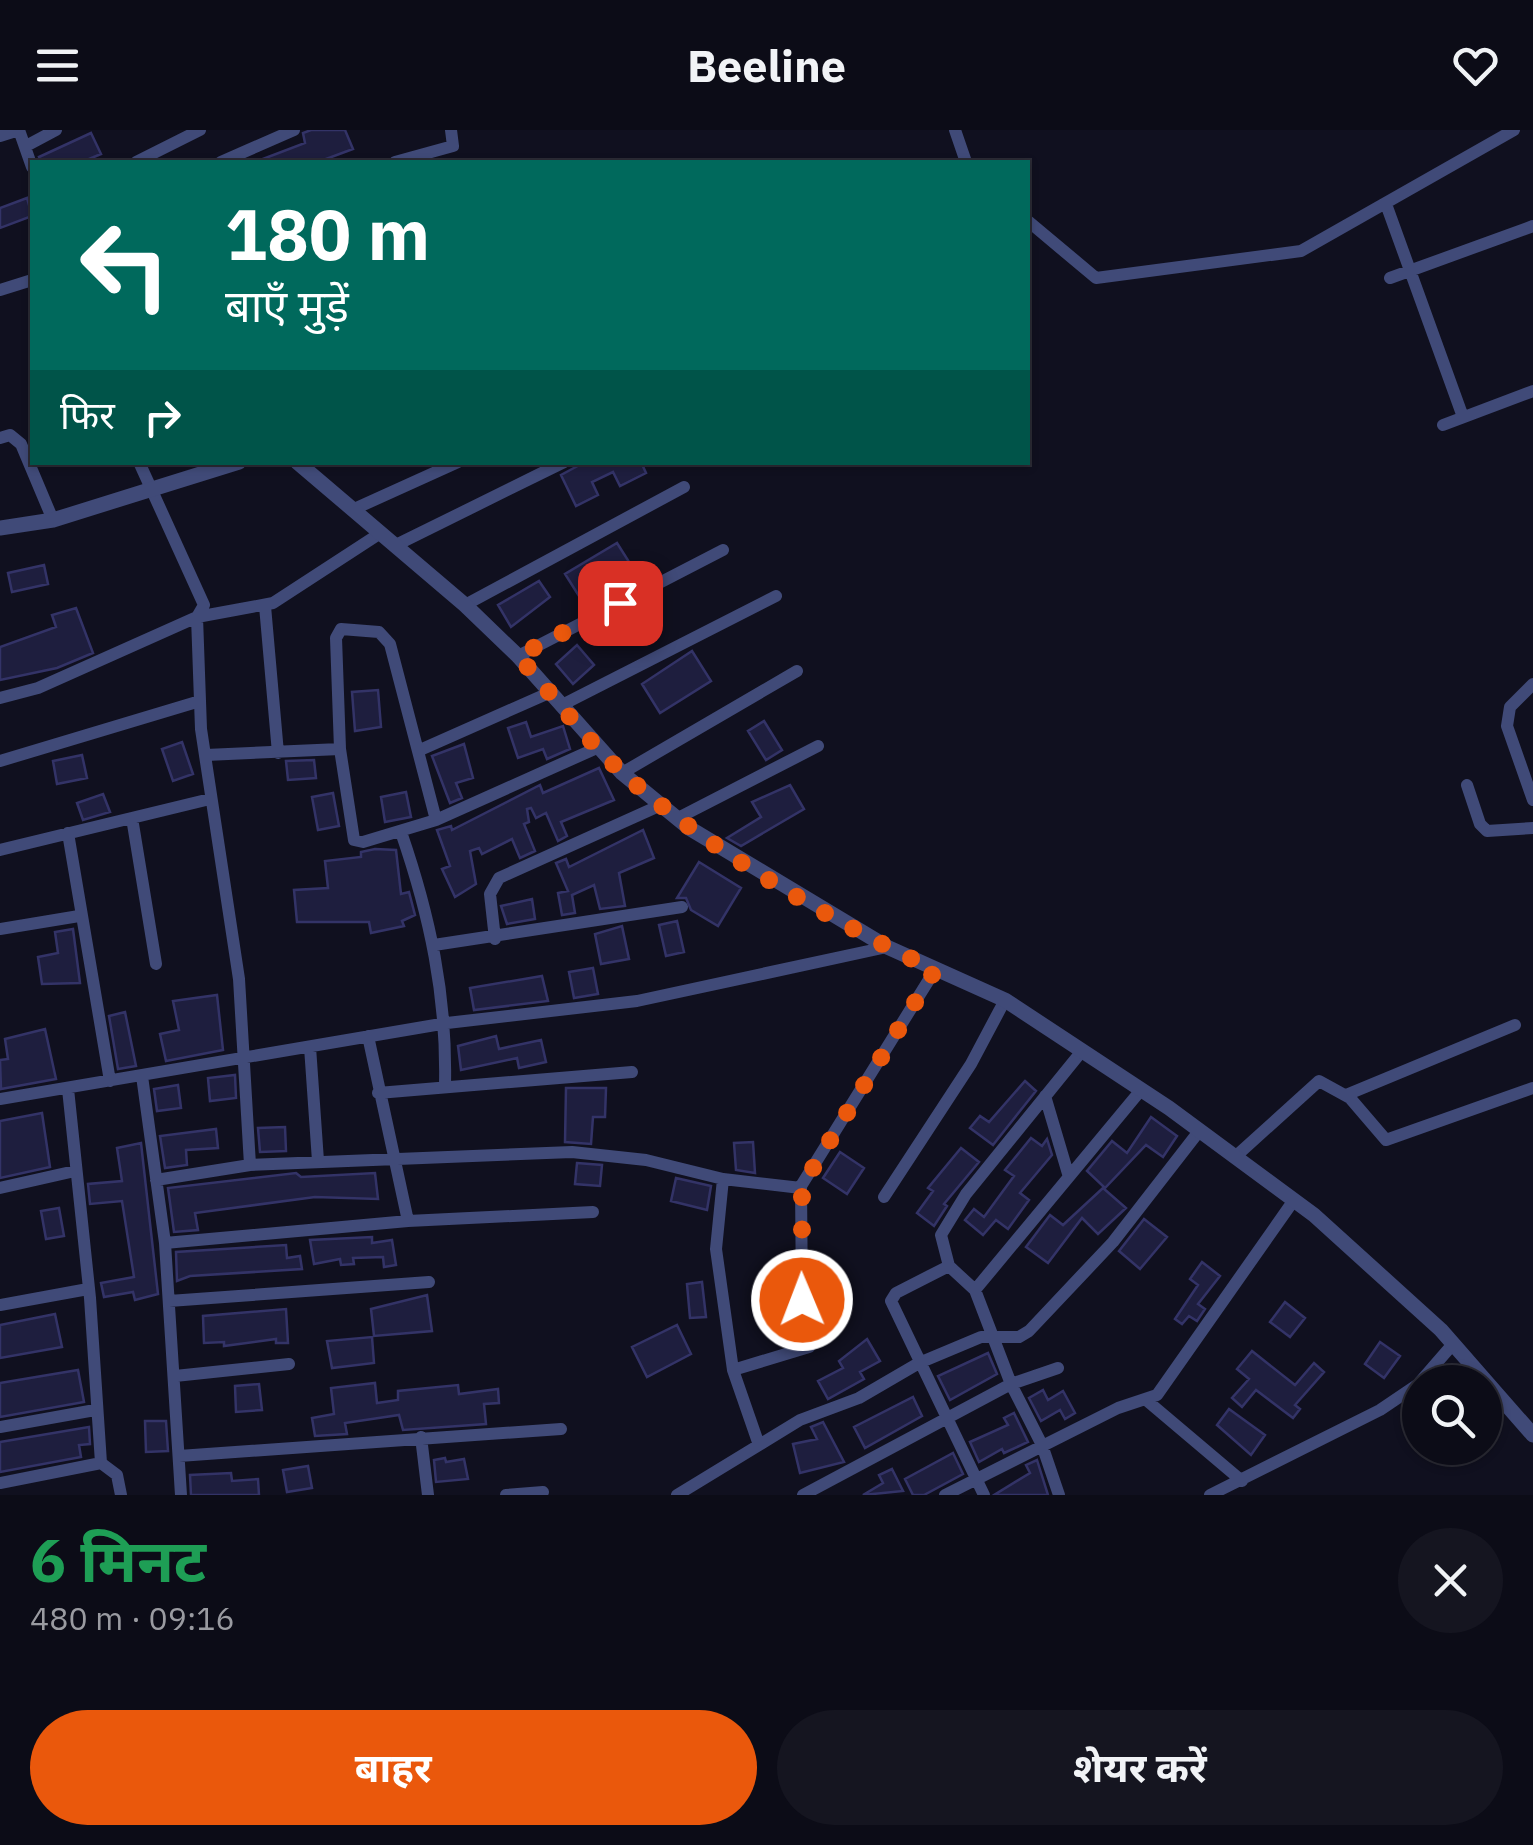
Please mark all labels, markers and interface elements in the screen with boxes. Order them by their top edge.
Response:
text: Beeline [687,36,846,94]
icon: menu [30,38,85,93]
icon: heart [1448,38,1503,93]
text: 180 m [225,188,430,279]
icon: left [60,200,190,330]
text: बाएँ मुड़ें [225,276,349,334]
text: फिर [60,390,115,439]
icon: right [135,390,190,445]
pin [578,561,663,646]
icon: arrive [593,576,648,631]
position arrow [750,1248,854,1352]
map controls [1402,1365,1502,1465]
button: search [1402,1365,1502,1465]
text: 6 मिनट [30,1520,206,1599]
button: close [1398,1528,1503,1633]
text: 480 m · 09:16 [30,1597,235,1639]
button: बाहर [30,1710,757,1825]
button: शेयर करें [777,1710,1503,1825]

